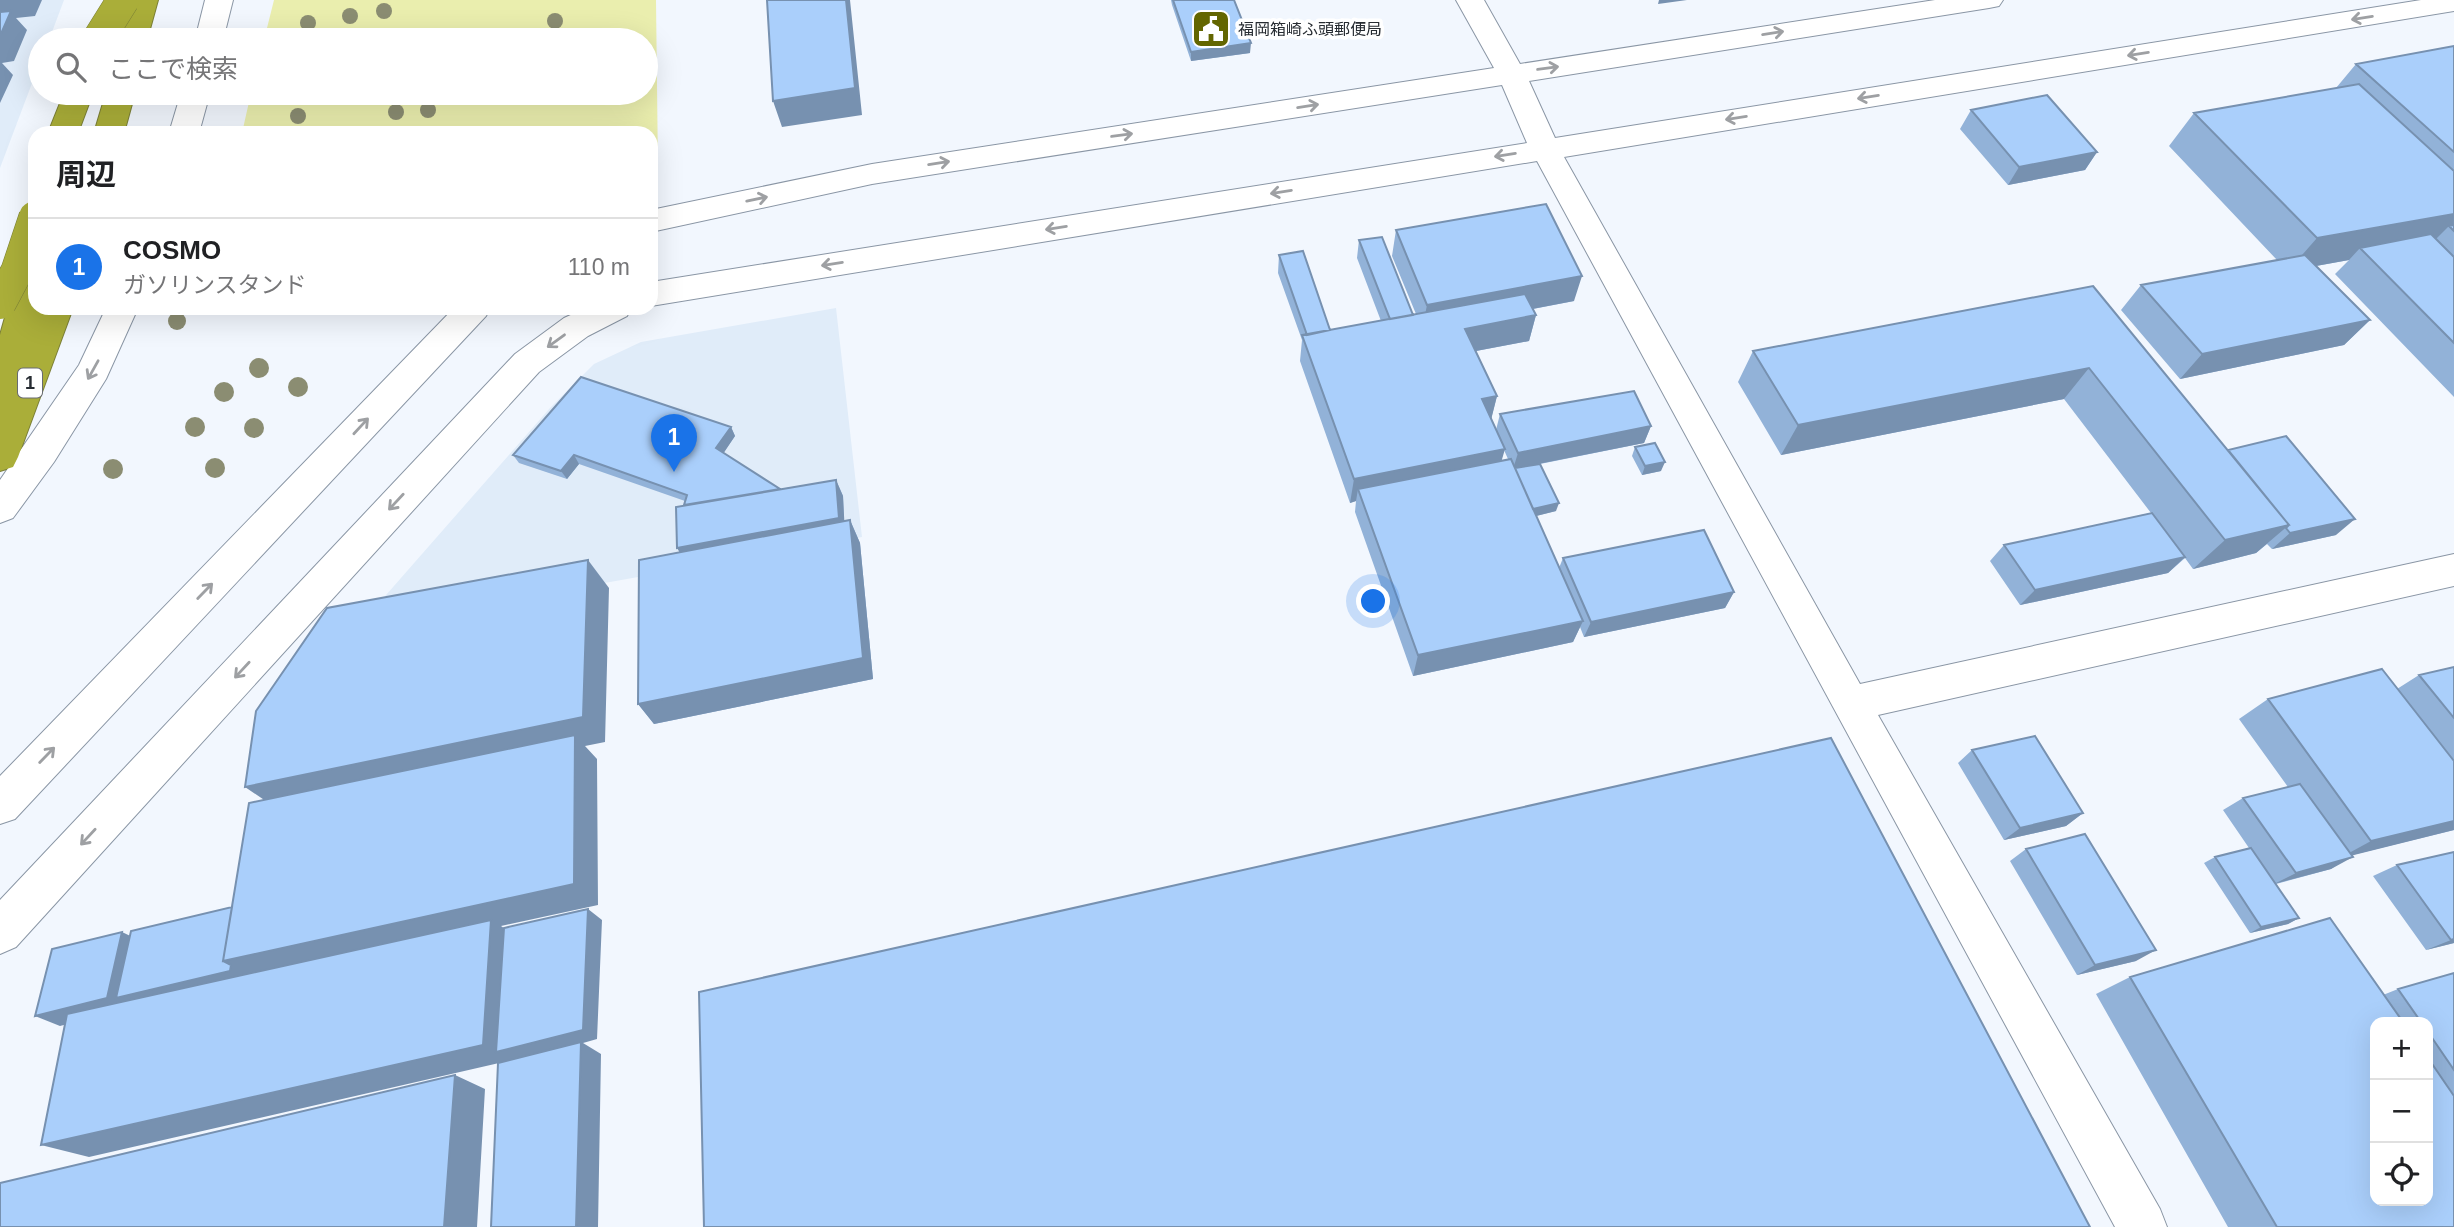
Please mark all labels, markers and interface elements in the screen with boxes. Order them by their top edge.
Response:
public building icon: 福岡箱崎ふ頭郵便局 [1190,8,1232,50]
one-way arrow [2352,12,2374,25]
place label: 福岡箱崎ふ頭郵便局 [1238,21,1382,38]
one-way arrow [1761,27,1784,40]
search box [28,28,658,105]
icon: search [52,48,90,86]
one-way arrow [2127,48,2150,61]
text: ここで検索 [108,54,238,84]
one-way arrow [1536,61,1559,74]
one-way arrow [1857,91,1880,104]
one-way arrow [1296,99,1318,112]
one-way arrow [1726,112,1748,125]
one-way arrow [1111,128,1133,141]
one-way arrow [1495,149,1517,162]
one-way arrow [927,157,950,170]
text: 周辺 [56,158,116,191]
one-way arrow [1270,186,1293,199]
one-way arrow [745,191,768,205]
one-way arrow [1045,222,1068,235]
text: COSMO [123,235,221,265]
text: 1 [73,254,85,280]
text: 110 m [568,254,630,280]
one-way arrow [821,258,844,271]
text: ガソリンスタンド [123,272,307,298]
one-way arrow [547,334,566,349]
one-way arrow [86,359,99,380]
road number: 1 [18,368,42,398]
pin: 1 [651,414,697,472]
one-way arrow [353,417,369,435]
one-way arrow [388,493,404,511]
one-way arrow [196,583,213,600]
your location [1356,584,1390,618]
one-way arrow [234,661,250,679]
one-way arrow [39,747,56,764]
one-way arrow [79,828,96,845]
map controls [2370,1017,2433,1206]
button: + [2370,1017,2433,1080]
button: − [2370,1080,2433,1143]
button: locate [2370,1143,2433,1206]

